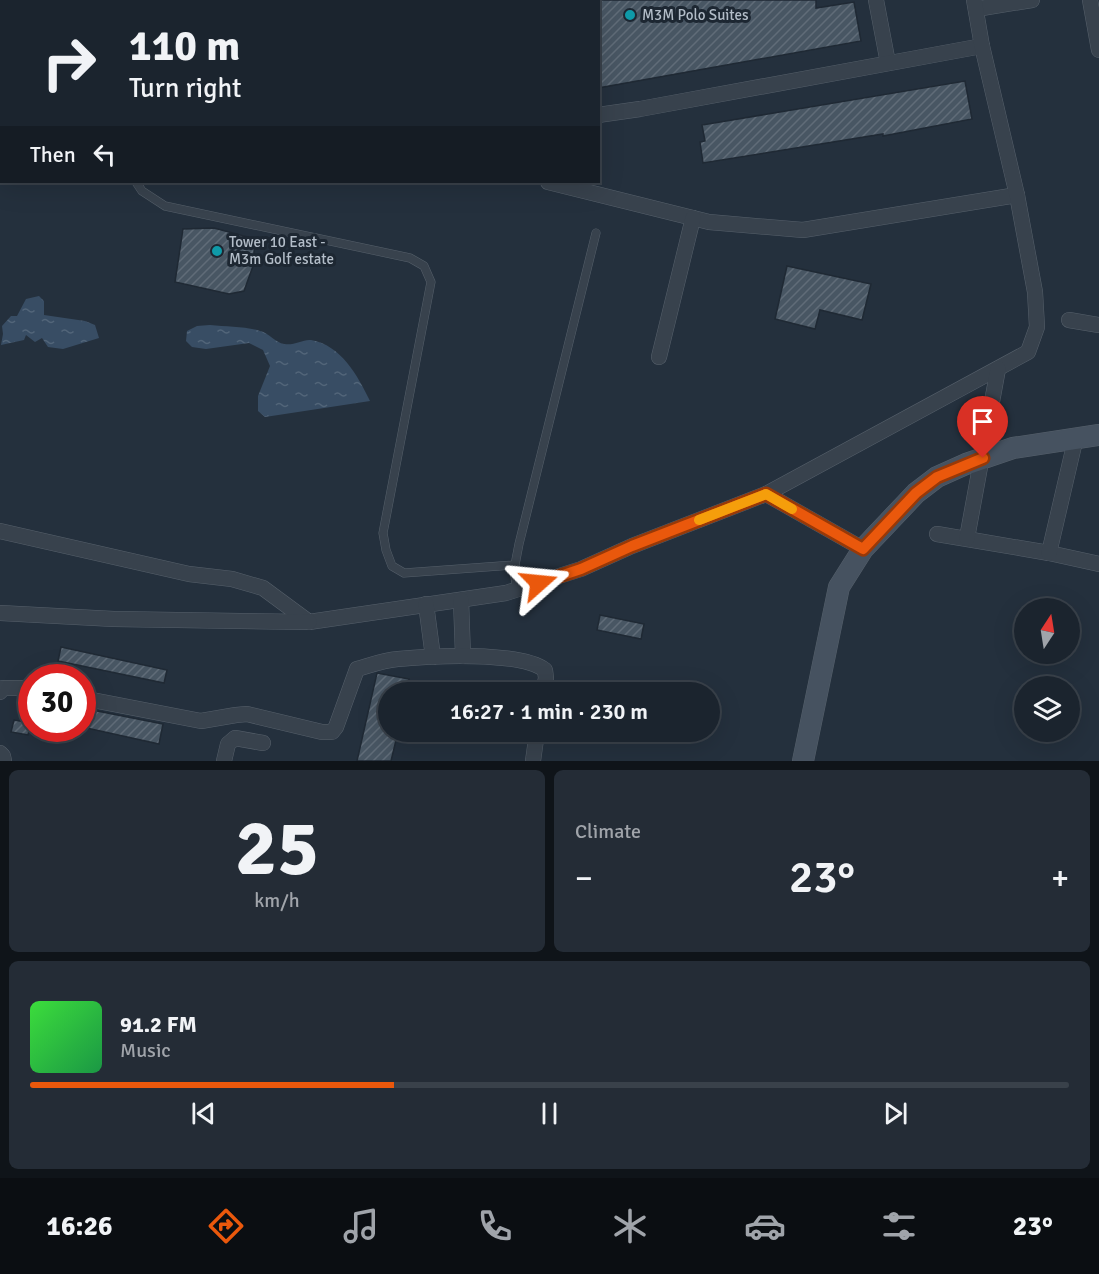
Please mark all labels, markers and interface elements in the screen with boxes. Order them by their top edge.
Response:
place label: M3M Polo Suites [642,6,749,24]
marker: M3M Polo Suites [623,8,637,22]
text: 110 m [129,21,240,72]
icon: right [30,24,108,102]
text: Turn right [129,72,242,105]
icon: left [88,138,121,171]
text: Then [30,141,76,168]
place label: Tower 10 East - M3m Golf estate [229,233,334,268]
marker: Tower 10 East - M3m Golf estate [210,244,224,258]
pin [957,396,1008,458]
icon: arrive [966,405,999,438]
position arrow [507,551,571,615]
north arrow [1014,598,1080,664]
map controls [1014,598,1080,742]
speed limit sign: 30 [18,664,96,742]
button: layers [1014,676,1080,742]
text: 16:27 · 1 min · 230 m [450,698,648,725]
text: 25 [235,801,319,897]
text: Climate [575,819,641,844]
text: 23° [789,850,855,905]
text: − [575,858,593,899]
text: + [1051,858,1069,899]
text: km/h [254,888,300,913]
text: 91.2 FM [120,1011,197,1038]
text: Music [120,1038,171,1063]
icon: previous [187,1097,220,1130]
icon: pause [533,1097,566,1130]
icon: next [879,1097,912,1130]
icon: directions [205,1205,247,1247]
icon: music [340,1205,382,1247]
icon: phone [474,1205,516,1247]
icon: climate [609,1205,651,1247]
icon: car [744,1205,786,1247]
icon: filters [878,1205,920,1247]
text: 16:26 [46,1210,113,1243]
text: 23° [1013,1210,1053,1243]

